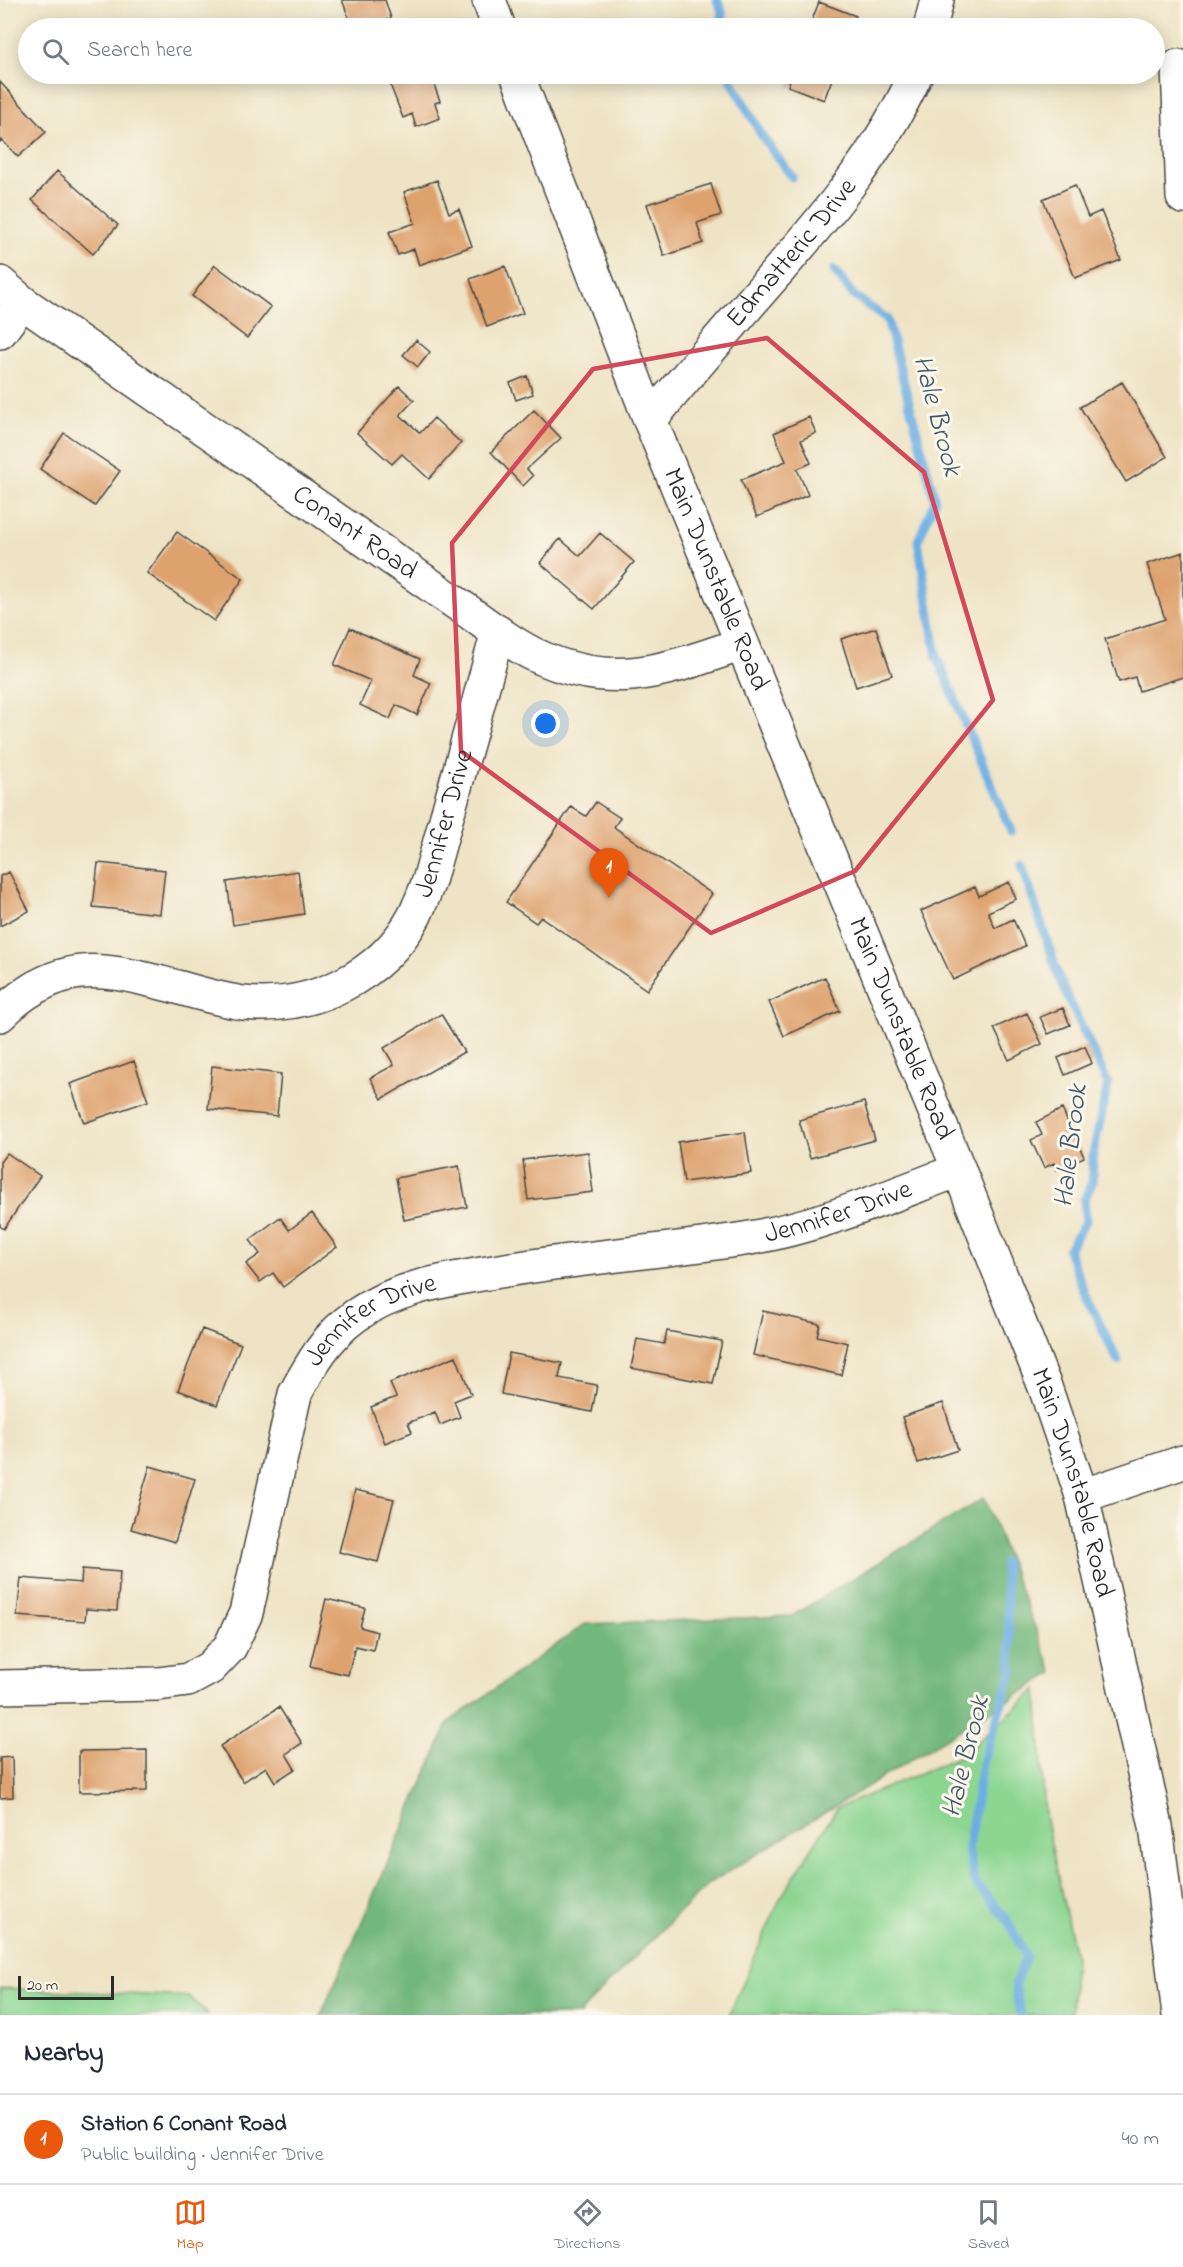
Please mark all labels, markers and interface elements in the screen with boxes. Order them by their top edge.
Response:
search box [18,18,1165,84]
icon: search [39,35,72,68]
text: Search here [87,35,192,67]
street label: Edmatteric Drive [717,169,867,337]
water label: Hale Brook [900,351,972,483]
street label: Main Dunstable Road [652,462,779,697]
street label: Conant Road [284,476,425,590]
your location [531,709,560,738]
street label: Jennifer Drive [405,744,484,904]
pin: 1 [590,848,628,898]
street label: Main Dunstable Road [838,911,964,1146]
water label: Hale Brook [1044,1080,1100,1210]
street label: Jennifer Drive [761,1170,918,1254]
street label: Jennifer Drive [295,1264,441,1375]
street label: Main Dunstable Road [1020,1362,1124,1601]
water label: Hale Brook [932,1690,1002,1822]
scale bar [18,1973,114,2000]
text: 20 m [27,1974,58,1998]
text: Nearby [24,2035,103,2073]
text: Station 6 Conant Road [81,2109,287,2141]
text: 1 [40,2125,47,2154]
text: 40 m [1122,2125,1159,2154]
text: Public building · Jennifer Drive [81,2141,324,2170]
tab: Map [174,2196,207,2256]
tab: Directions [554,2196,620,2256]
tab: Saved [968,2196,1009,2256]

